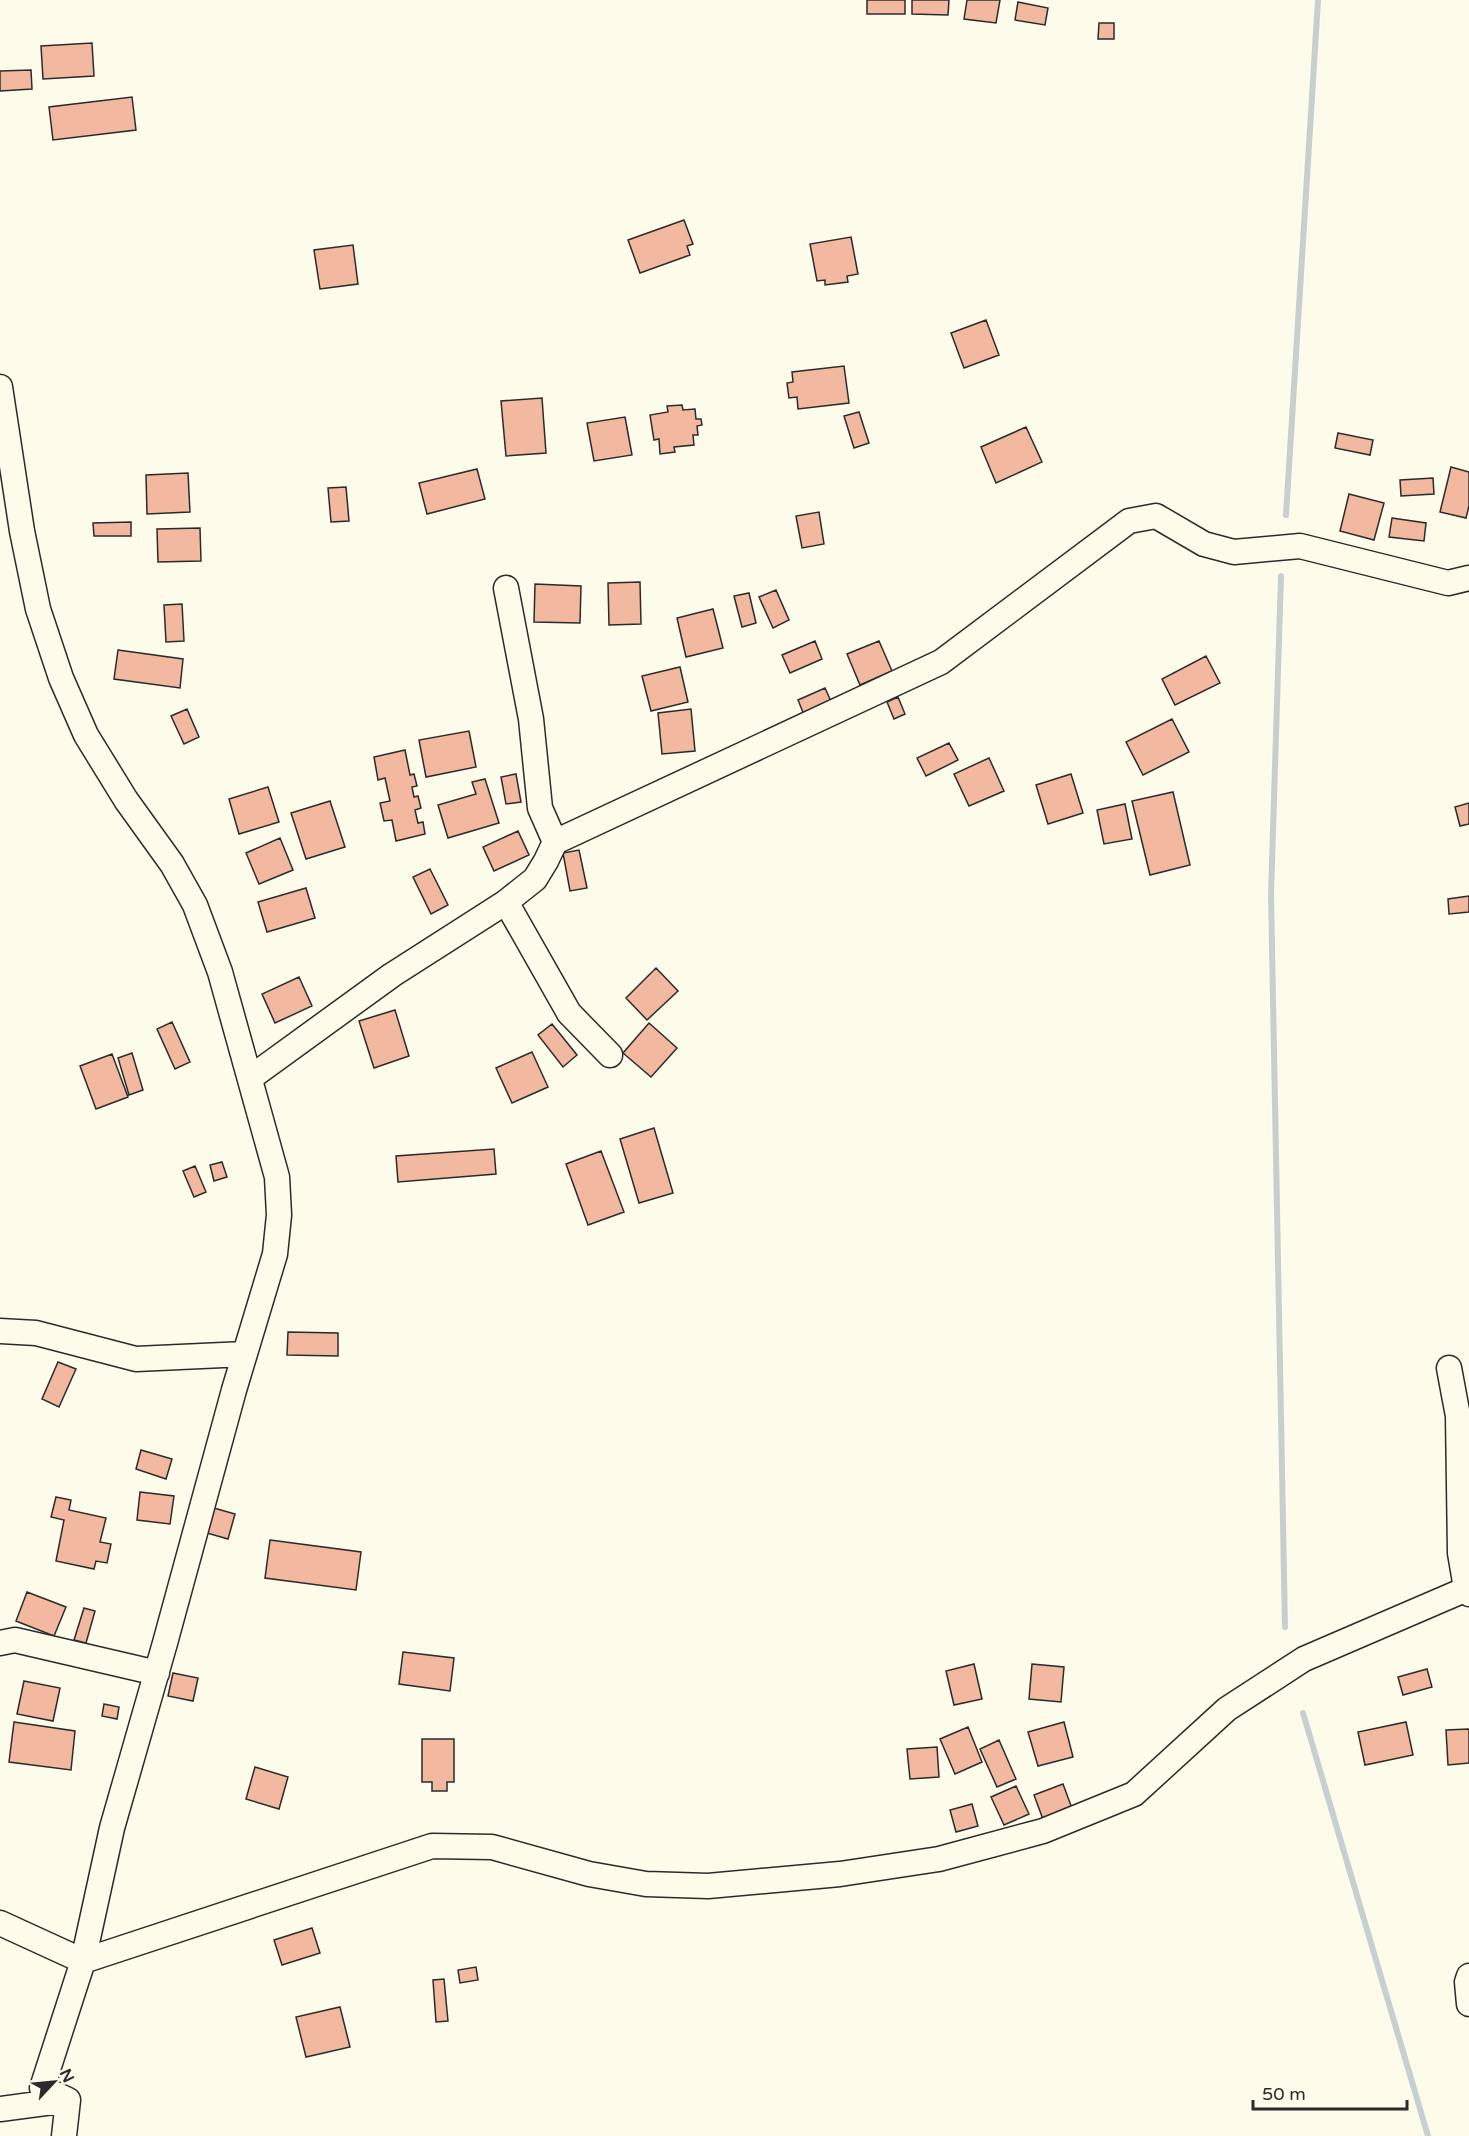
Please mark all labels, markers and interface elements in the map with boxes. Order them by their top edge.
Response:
north arrow [24,2052,84,2112]
text: N [55,2066,78,2086]
scale bar [1253,2073,1408,2111]
text: 50 m [1262,2083,1306,2105]

